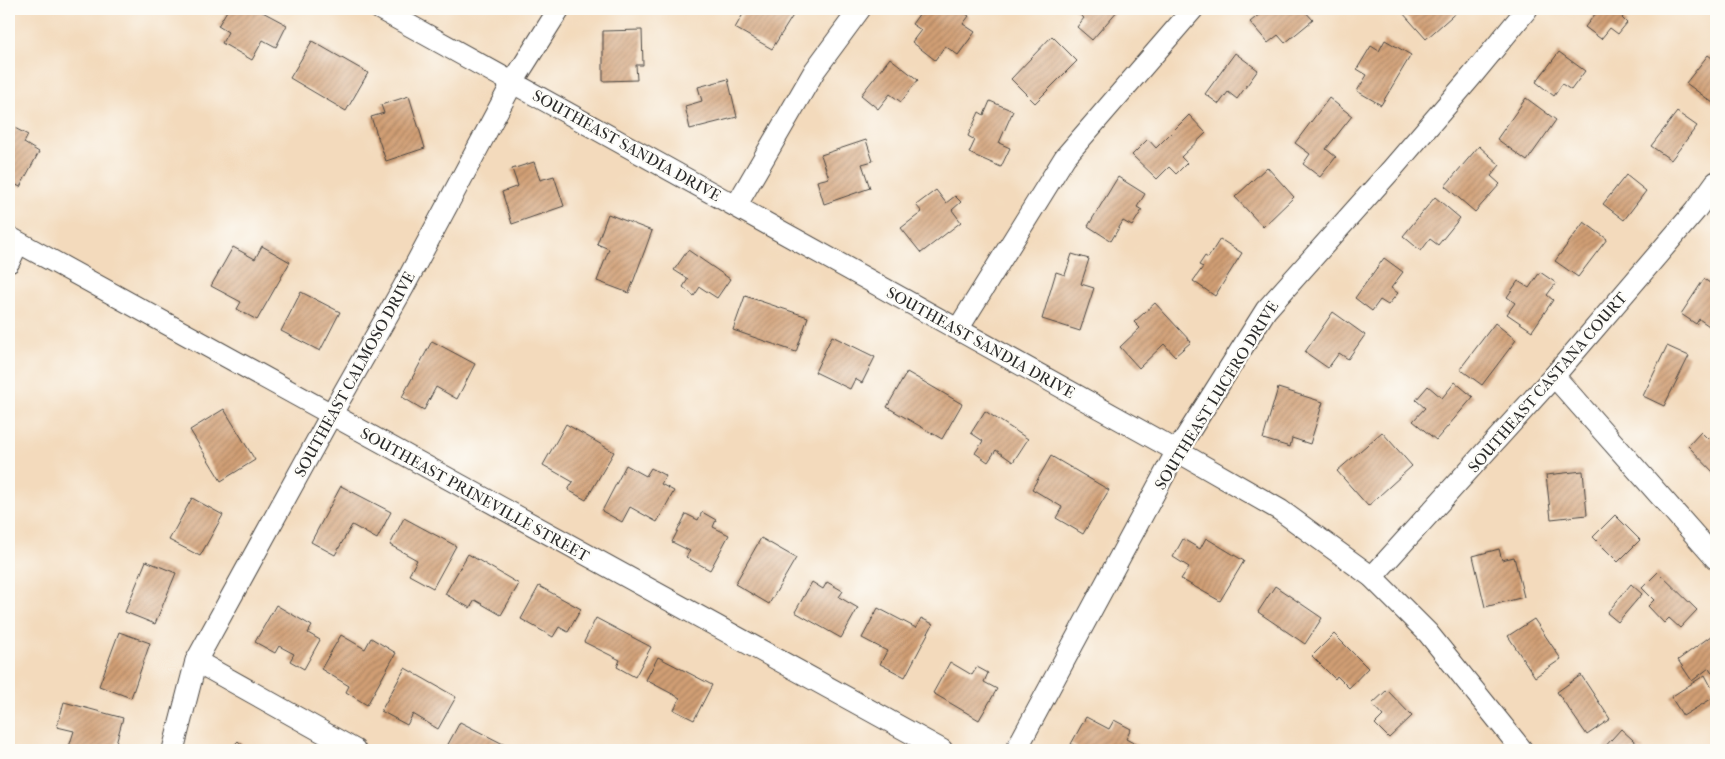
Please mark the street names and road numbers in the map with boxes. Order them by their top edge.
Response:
street label: SOUTHEAST SANDIA DRIVE [529,86,724,205]
street label: SOUTHEAST CALMOSO DRIVE [290,268,419,480]
street label: SOUTHEAST SANDIA DRIVE [883,283,1078,402]
street label: SOUTHEAST CASTANA COURT [1464,288,1631,476]
street label: SOUTHEAST LUCERO DRIVE [1150,297,1283,493]
street label: SOUTHEAST PRINEVILLE STREET [357,423,593,566]

